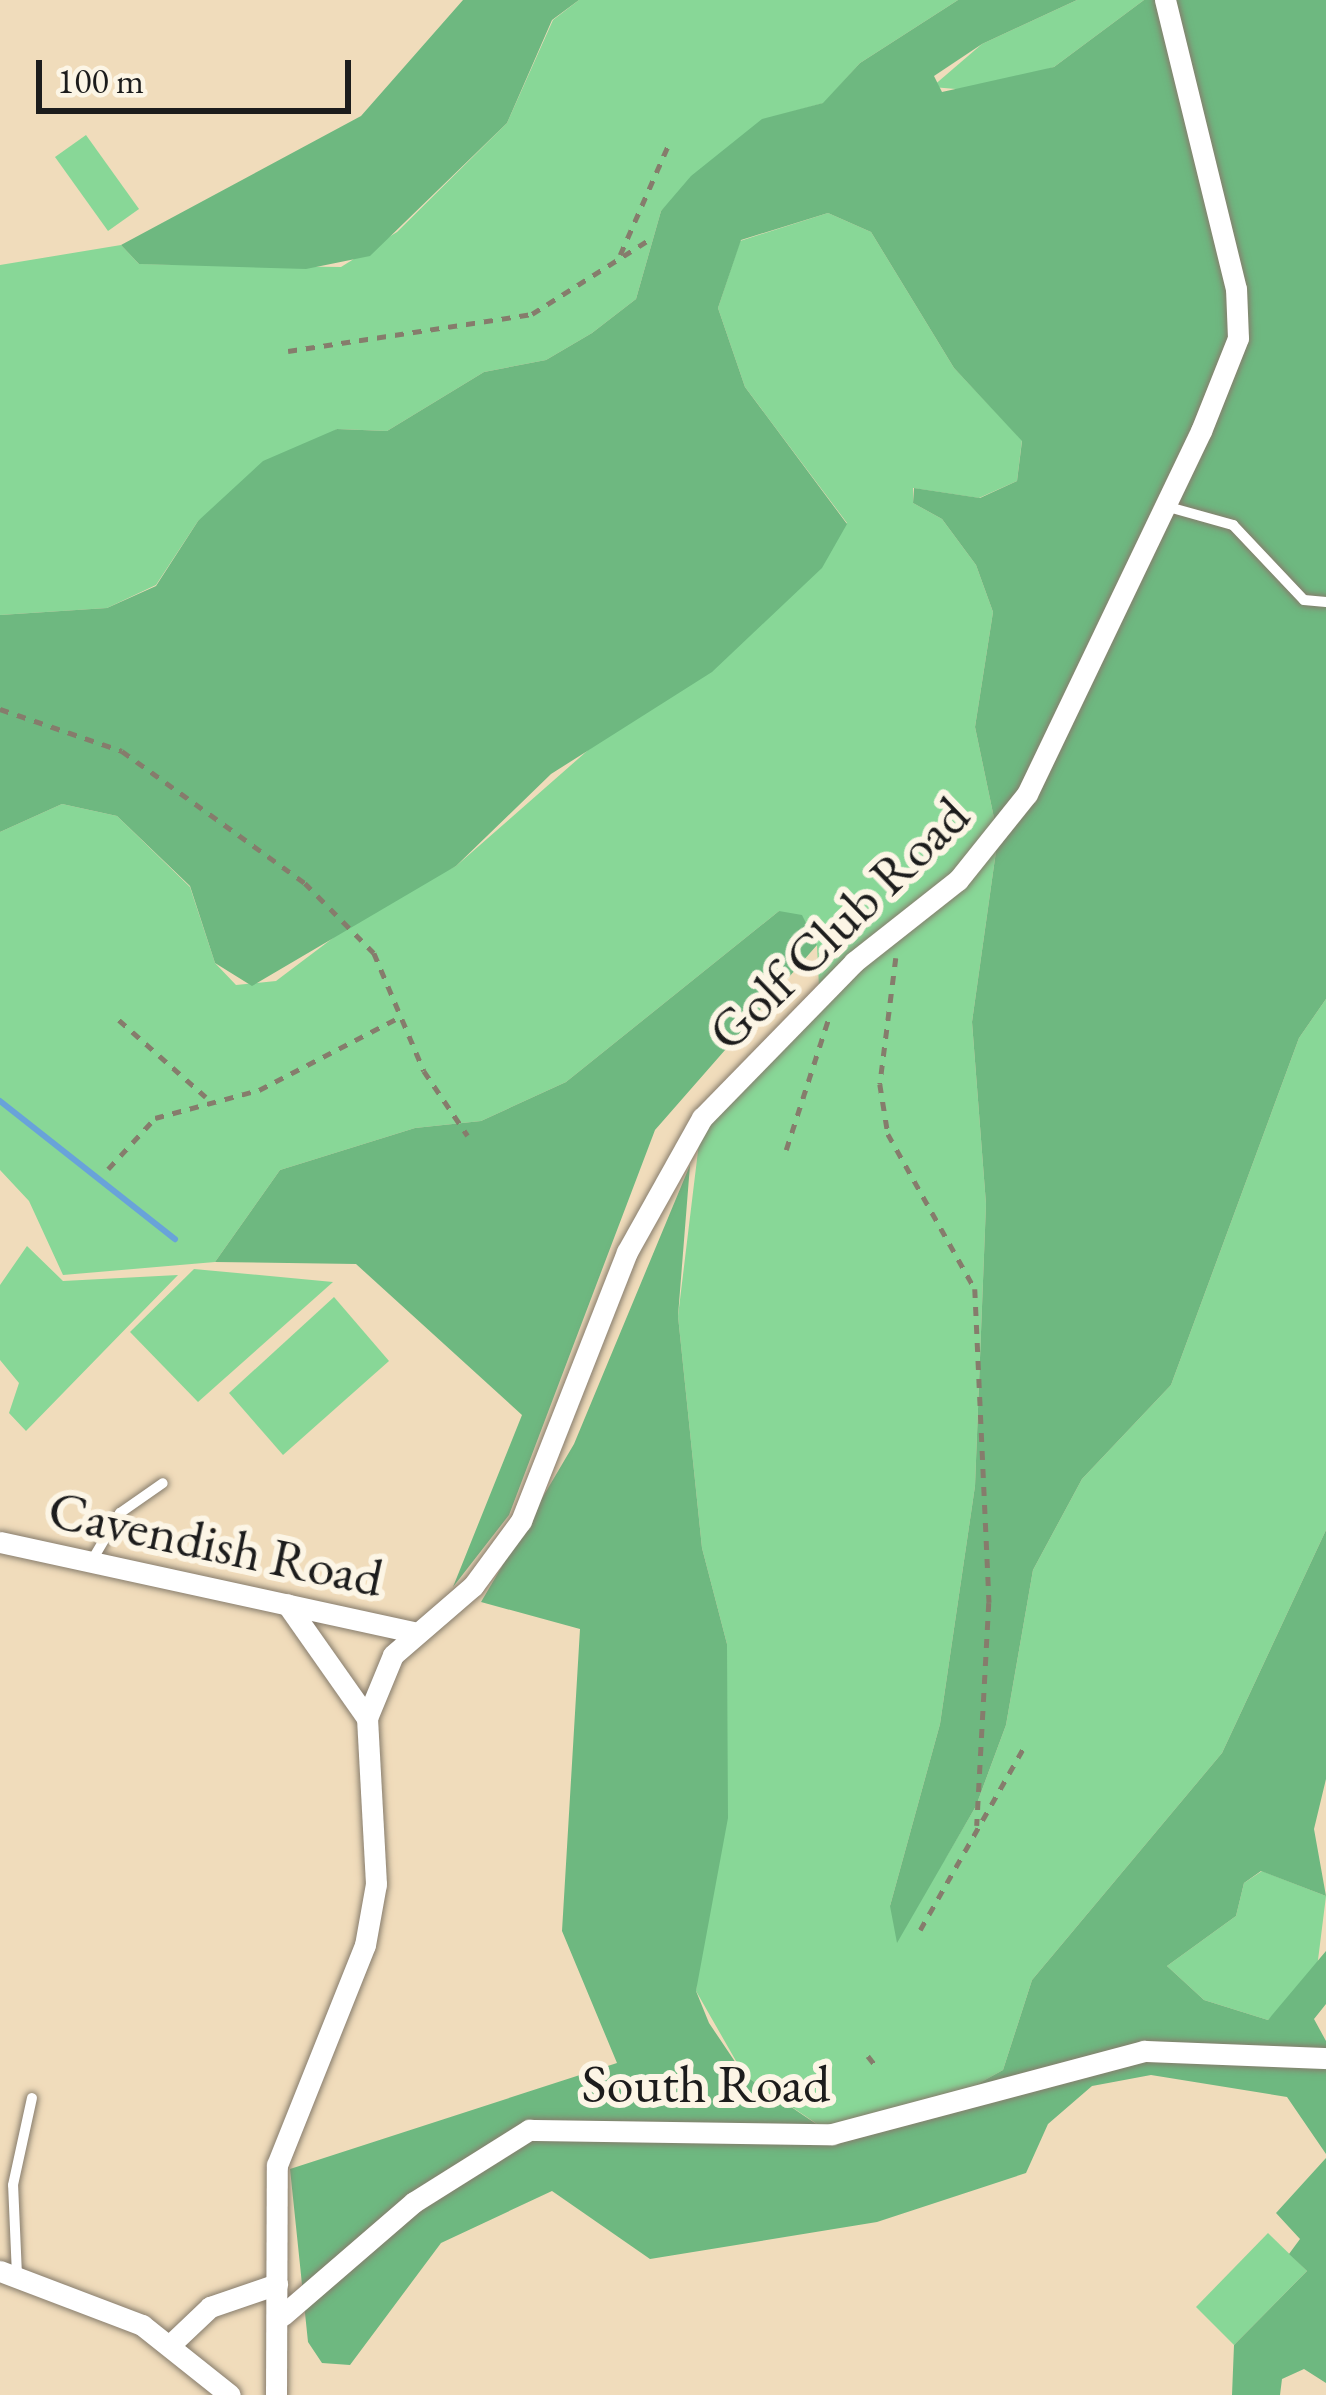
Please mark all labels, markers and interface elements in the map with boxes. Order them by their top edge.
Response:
scale bar [42,36,357,110]
text: 100 m [57,57,144,104]
street label: Golf Club Road [694,782,982,1064]
street label: Cavendish Road [43,1476,389,1610]
street label: South Road [582,2051,830,2115]

